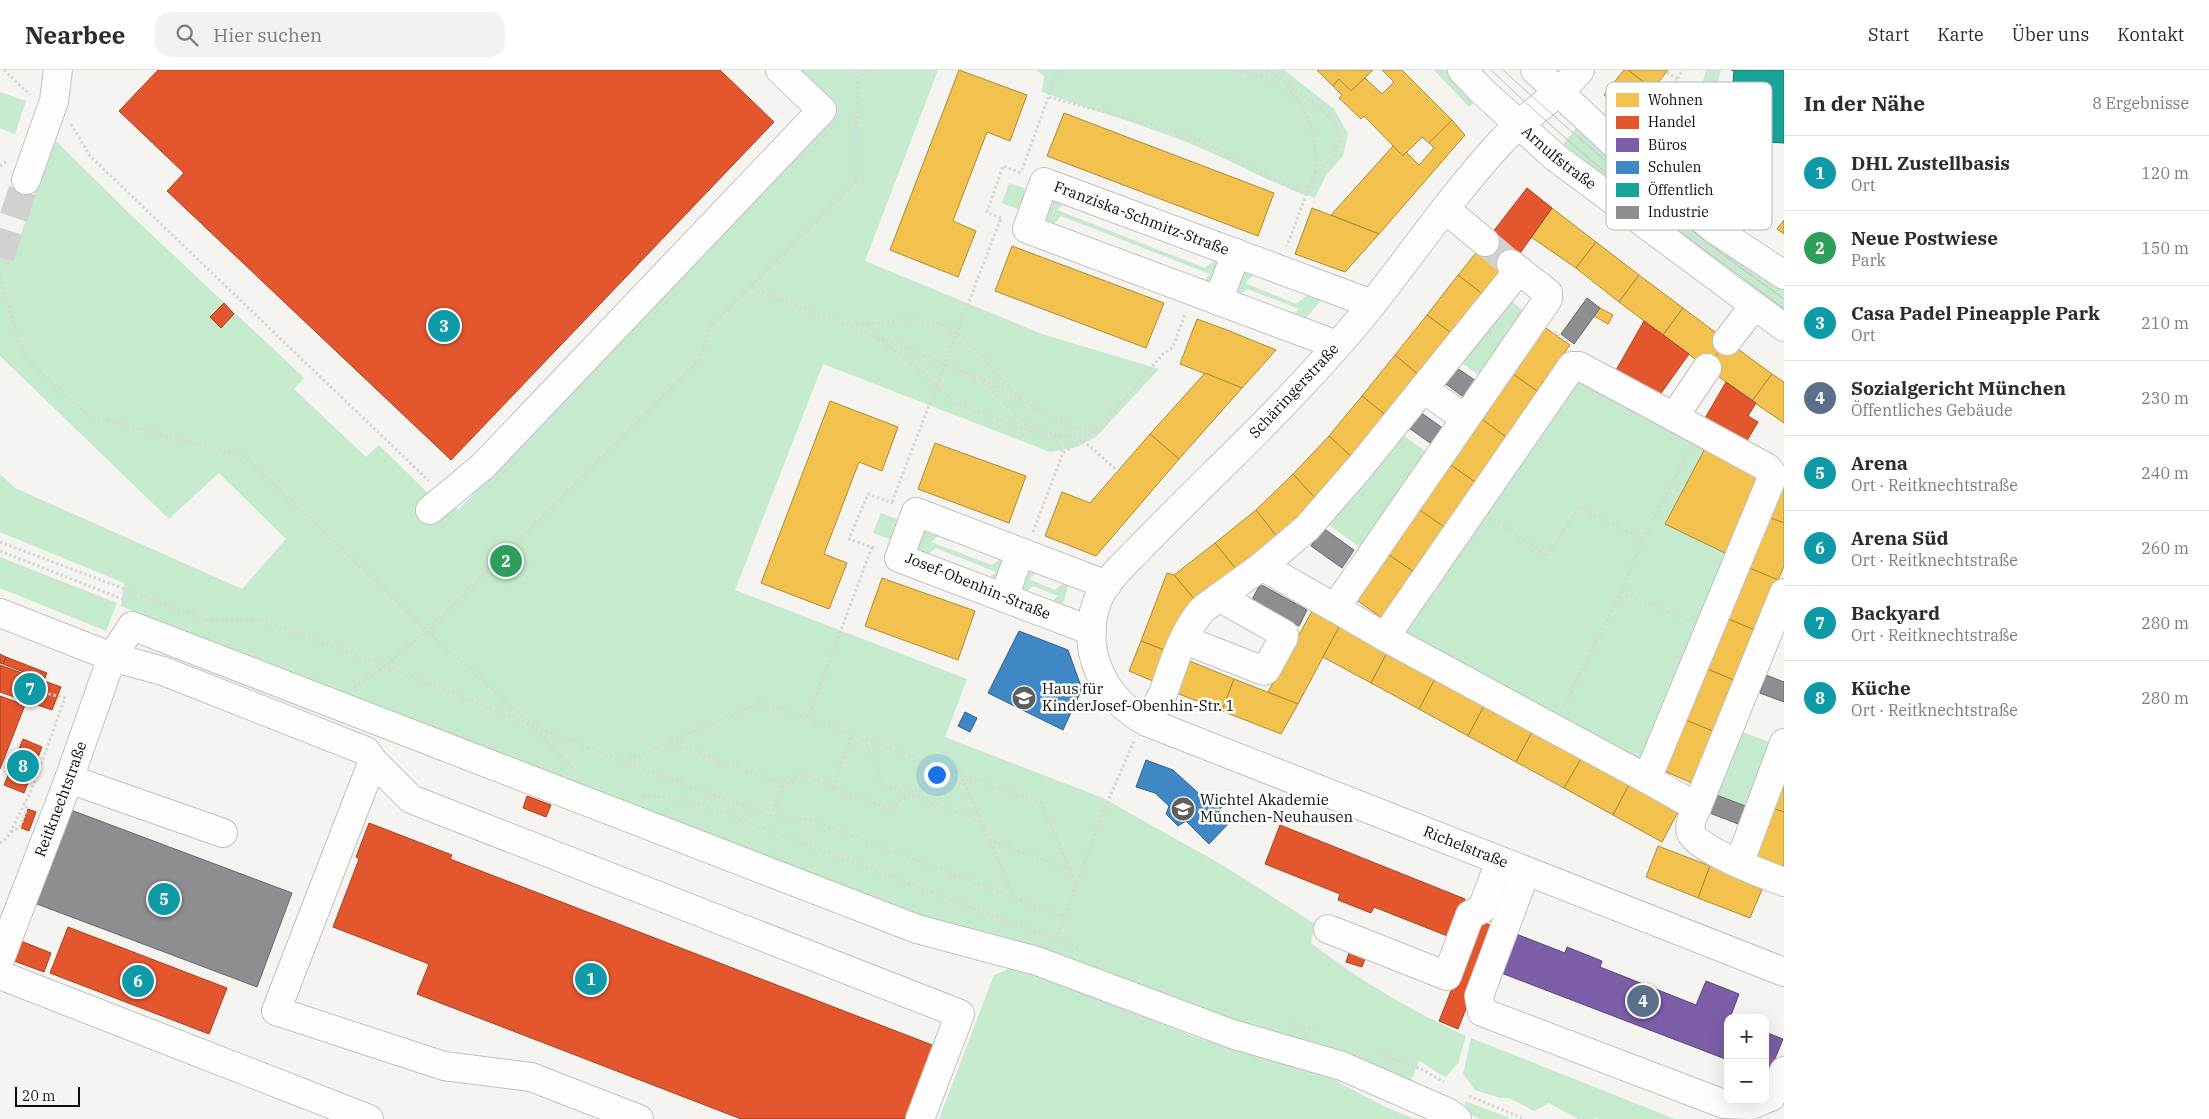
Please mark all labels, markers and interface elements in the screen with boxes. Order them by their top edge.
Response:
search box [155,12,505,57]
text: Nearbee [25,19,125,51]
icon: search [173,21,201,49]
text: Hier suchen [213,23,322,47]
text: Start [1868,23,1909,46]
text: Karte [1937,23,1984,46]
text: Über uns [2012,23,2089,46]
text: Kontakt [2117,23,2184,46]
legend [1606,82,1772,230]
text: In der Nähe [1804,89,1925,117]
text: Wohnen [1648,91,1703,109]
text: 8 Ergebnisse [2092,93,2189,113]
text: Handel [1648,113,1696,131]
street label: Arnulfstraße [1518,122,1600,193]
text: Büros [1648,136,1687,154]
text: DHL Zustellbasis [1851,151,2010,175]
text: Schulen [1648,158,1702,176]
text: 1 [1815,163,1825,183]
text: 120 m [2141,163,2189,183]
text: Ort [1851,175,1875,195]
street label: Franziska-Schmitz-Straße [1051,177,1232,259]
text: Öffentlich [1648,181,1714,199]
text: Industrie [1648,203,1709,221]
text: Neue Postwiese [1851,226,1998,250]
text: 2 [1815,238,1825,258]
text: 150 m [2141,238,2189,258]
text: Park [1851,250,1886,270]
text: Casa Padel Pineapple Park [1851,301,2100,325]
pin: 3 [428,307,460,345]
text: 3 [1815,313,1825,333]
text: 210 m [2141,313,2189,333]
text: Ort [1851,325,1875,345]
street label: Schäringerstraße [1245,339,1342,442]
text: Sozialgericht München [1851,376,2066,400]
text: 4 [1815,388,1825,408]
text: 230 m [2141,388,2189,408]
text: Öffentliches Gebäude [1851,400,2013,420]
text: Arena [1851,451,1908,475]
text: 5 [1815,463,1825,483]
text: 240 m [2141,463,2189,483]
text: Ort · Reitknechtstraße [1851,475,2018,495]
text: Arena Süd [1851,526,1949,550]
text: 6 [1815,538,1825,558]
text: 260 m [2141,538,2189,558]
pin: 2 [490,542,522,580]
street label: Josef-Obenhin-Straße [903,548,1054,623]
text: Ort · Reitknechtstraße [1851,550,2018,570]
text: Backyard [1851,601,1940,625]
text: 7 [1815,613,1825,633]
text: 280 m [2141,613,2189,633]
text: Ort · Reitknechtstraße [1851,625,2018,645]
pin: 7 [14,670,46,708]
text: Küche [1851,676,1911,700]
place label: Haus für KinderJosef-Obenhin-Str. 1 [1042,679,1234,715]
school or university icon: Haus für KinderJosef-Obenhin-Str. 1 [1011,685,1037,711]
text: 8 [1815,688,1825,708]
text: 280 m [2141,688,2189,708]
text: Ort · Reitknechtstraße [1851,700,2018,720]
street label: Reitknechtstraße [30,739,90,859]
pin: 8 [7,747,39,785]
your location [924,762,950,788]
place label: Wichtel Akademie München-Neuhausen [1200,790,1354,826]
school or university icon: Wichtel Akademie München-Neuhausen [1170,796,1196,822]
street label: Richelstraße [1421,821,1511,872]
pin: 5 [148,880,180,918]
pin: 1 [575,960,607,998]
pin: 6 [122,962,154,1000]
pin: 4 [1627,982,1659,1020]
map controls [1724,1014,1769,1104]
button: + [1724,1014,1769,1059]
button: − [1724,1059,1769,1104]
scale bar [15,1084,80,1107]
text: 20 m [22,1087,55,1105]

